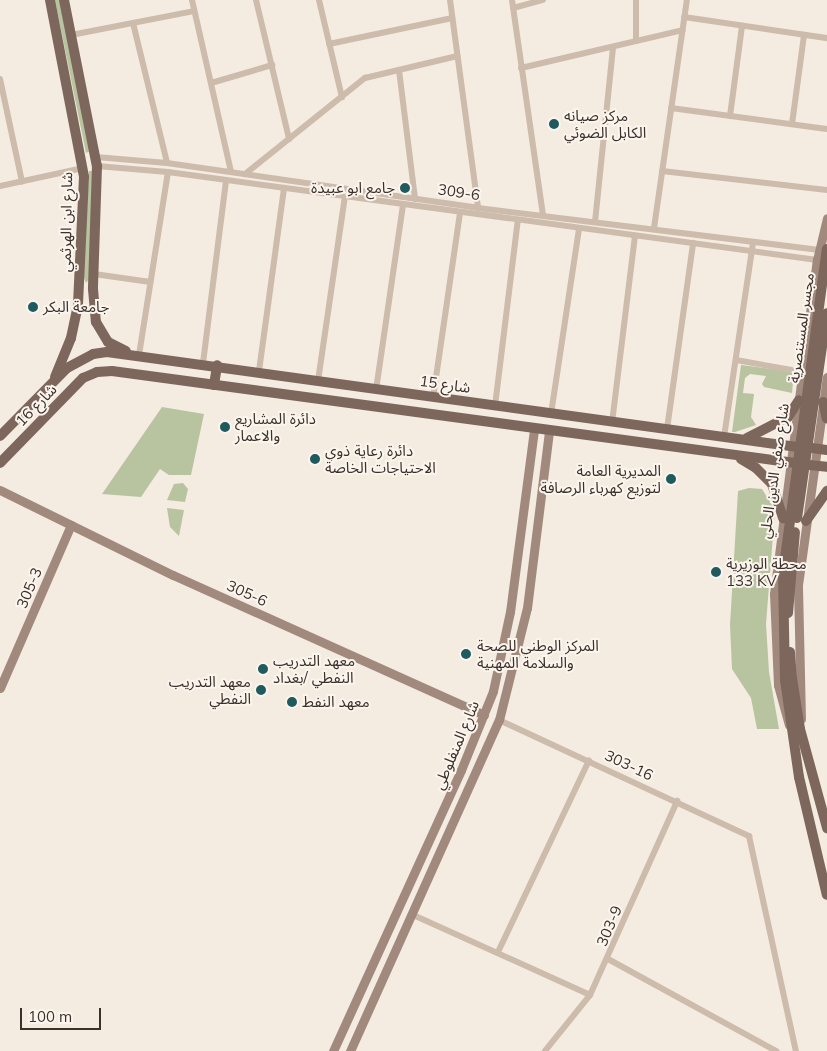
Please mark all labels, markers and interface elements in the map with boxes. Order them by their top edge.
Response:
place label: مركز صيانه الكابل الضوئي [564,106,646,141]
marker: مركز صيانه الكابل الضوئي [548,118,560,130]
street label: شارع ابن الهرثمي [56,172,76,272]
place label: جامع ابو عبيدة [311,179,395,197]
street label: 309-6 [437,180,481,204]
marker: جامع ابو عبيدة [399,182,411,194]
street label: مجسر المستنصرية [784,272,818,384]
place label: جامعة البكر [43,298,109,316]
marker: جامعة البكر [27,301,39,313]
street label: شارع 15 [418,372,472,396]
street label: شارع 16 [12,380,60,430]
street label: شارع صفي الدين الحلي [756,402,792,540]
place label: دائرة المشاريع والاعمار [235,409,316,444]
marker: دائرة المشاريع والاعمار [219,421,231,433]
place label: دائرة رعاية ذوي الاحتياجات الخاصة [325,441,436,476]
marker: دائرة رعاية ذوي الاحتياجات الخاصة [309,453,321,465]
place label: المديرية العامة لتوزيع كهرباء الرصافة [540,461,661,496]
marker: المديرية العامة لتوزيع كهرباء الرصافة [665,473,677,485]
place label: محطة الوزيرية 133 KV [726,554,807,589]
street label: 305-3 [12,565,46,611]
marker: محطة الوزيرية 133 KV [710,566,722,578]
street label: 305-6 [224,576,270,610]
place label: المركز الوطني للصحة والسلامة المهنية [477,636,599,671]
marker: المركز الوطني للصحة والسلامة المهنية [459,647,473,661]
place label: معهد التدريب النفطي /بغداد [273,651,355,686]
marker: معهد التدريب النفطي /بغداد [257,663,269,675]
place label: معهد التدريب النفطي [169,672,251,707]
marker: معهد التدريب النفطي [255,684,267,696]
place label: معهد النفط [302,693,370,711]
marker: معهد النفط [286,696,298,708]
street label: شارع المنفلوطي [429,698,483,792]
street label: 303-16 [602,746,656,784]
street label: 303-9 [592,903,626,949]
scale bar [22,998,104,1030]
text: 100 m [28,1007,72,1026]

